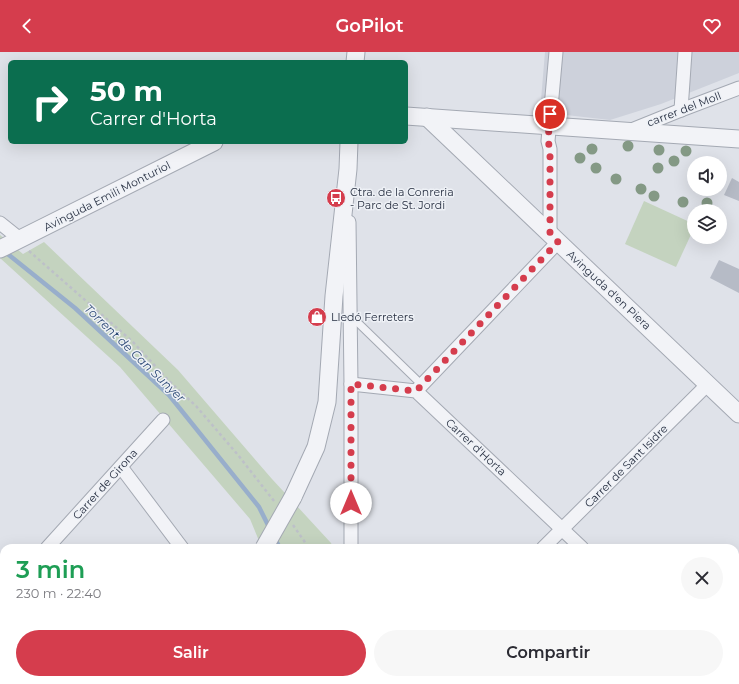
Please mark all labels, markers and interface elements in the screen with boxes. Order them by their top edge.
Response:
icon: back [16,15,38,37]
text: GoPilot [335,15,404,37]
icon: heart [701,15,723,37]
text: 50 m [90,74,163,108]
icon: right [24,76,76,128]
street label: carrer del Moll [645,88,723,130]
pin [533,97,567,131]
icon: arrive [539,103,561,125]
text: Carrer d'Horta [90,108,217,130]
map controls [687,156,727,244]
button: sound [687,156,727,196]
street label: Avinguda Emili Monturiol [41,158,173,234]
place label: Ctra. de la Conreria - Parc de St. Jordi [350,185,454,212]
bus stop icon: Ctra. de la Conreria - Parc de St. Jordi [325,187,347,209]
button: layers [687,204,727,244]
street label: Avinguda d'en Piera [564,247,654,333]
water label: Torrent de Can Sunyer [81,301,189,405]
shop icon: Lledó Ferreters [306,306,328,328]
place label: Lledó Ferreters [331,310,414,324]
street label: Carrer d'Horta [443,415,509,479]
street label: Carrer de Sant Isidre [582,421,671,510]
street label: Carrer de Girona [70,446,140,522]
position arrow [330,482,372,524]
text: 3 min [16,555,85,584]
button: close [681,557,723,599]
text: 230 m · 22:40 [16,585,101,601]
button: Salir [16,630,366,676]
button: Compartir [374,630,723,676]

